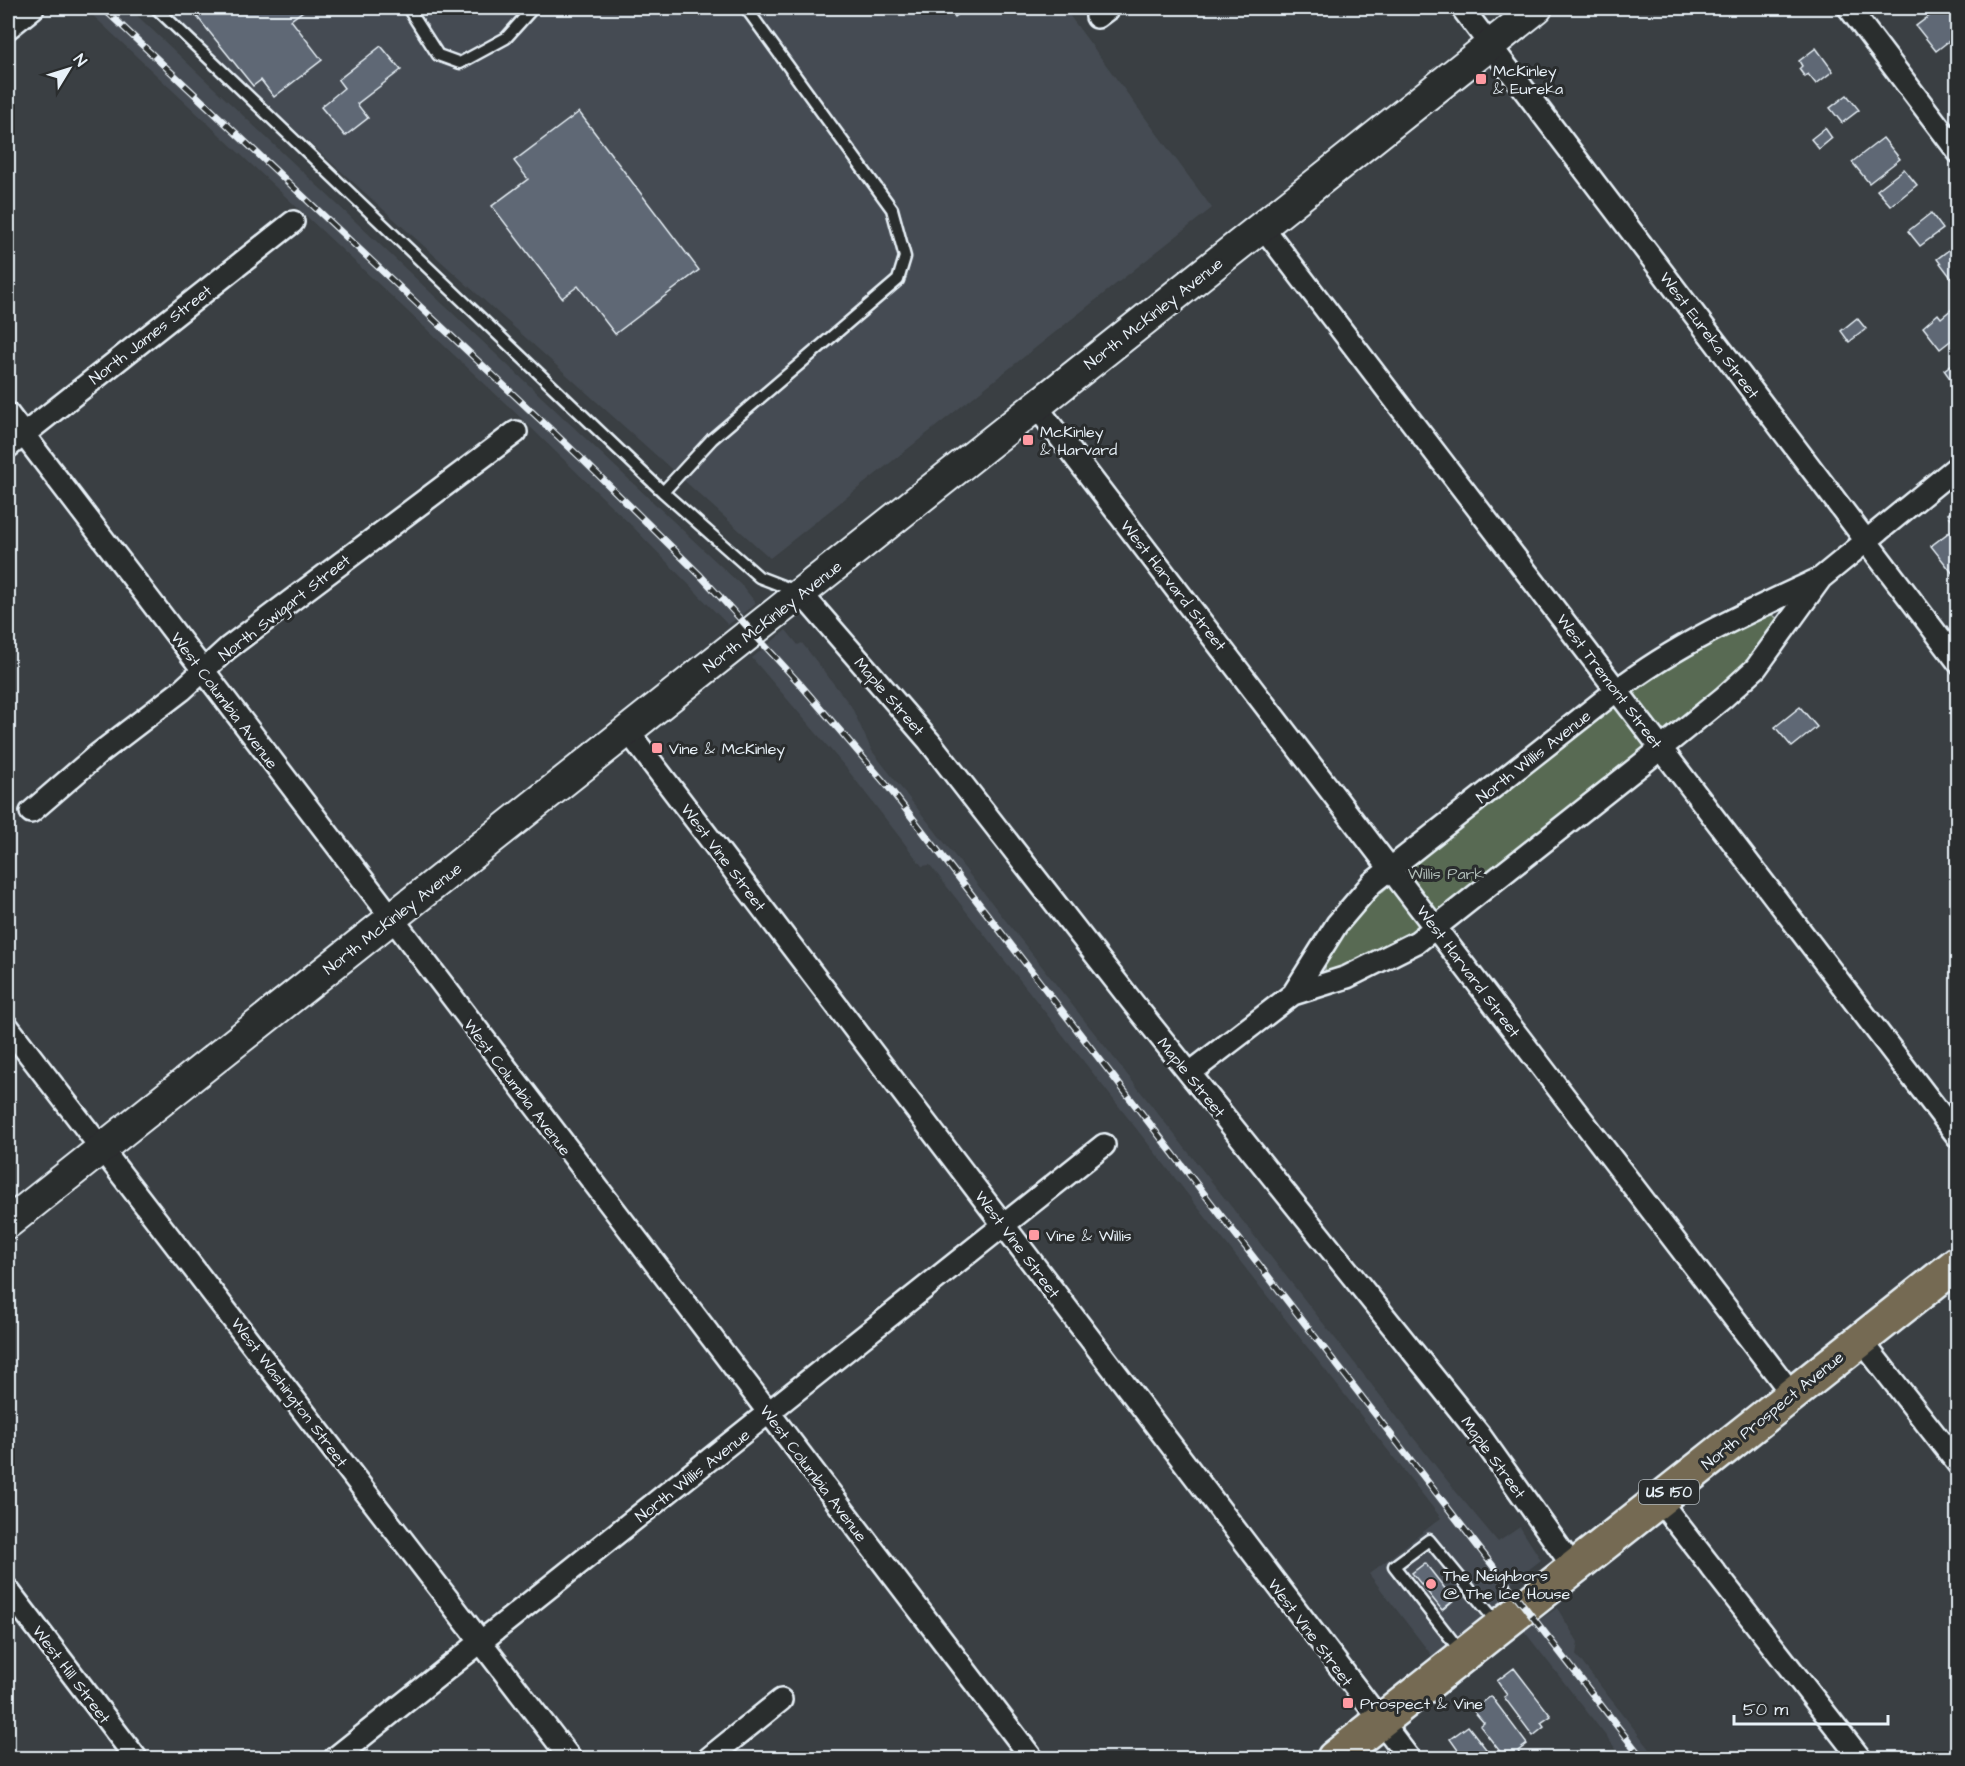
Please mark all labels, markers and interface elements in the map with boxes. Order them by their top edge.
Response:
north arrow [39,39,99,99]
text: N [68,50,92,71]
place label: McKinley & Eureka [1493,60,1563,100]
marker: McKinley & Eureka [1474,72,1488,86]
street label: North McKinley Avenue [1080,252,1228,376]
street label: West Eureka Street [1654,268,1764,404]
street label: North James Street [85,280,217,390]
place label: McKinley & Harvard [1040,421,1117,461]
marker: McKinley & Harvard [1021,433,1035,447]
street label: West Harvard Street [1115,516,1232,656]
street label: North Swigart Street [214,549,356,667]
street label: North McKinley Avenue [699,555,847,679]
street label: West Tremont Street [1551,610,1668,754]
street label: West Columbia Avenue [165,628,283,774]
street label: Maple Street [849,653,930,741]
street label: North Willis Avenue [1472,705,1596,809]
place label: Vine & McKinley [669,738,785,761]
marker: Vine & McKinley [650,741,664,755]
street label: West Vine Street [675,799,771,916]
street label: North McKinley Avenue [319,857,467,981]
park label: Willis Park [1408,863,1484,885]
street label: West Harvard Street [1411,901,1526,1043]
street label: West Columbia Avenue [458,1015,576,1161]
street label: Maple Street [1152,1033,1231,1123]
street label: West Vine Street [969,1186,1065,1303]
place label: Vine & Willis [1046,1225,1132,1247]
marker: Vine & Willis [1027,1228,1041,1242]
street label: West Washington Street [225,1313,353,1473]
street label: North Prospect Avenue [1697,1346,1849,1475]
street label: West Columbia Avenue [754,1401,872,1547]
street label: Maple Street [1456,1412,1531,1504]
street label: North Willis Avenue [631,1424,755,1528]
road number: US 150 [1639,1480,1699,1504]
place label: The Neighbors @ The Ice House [1443,1565,1571,1605]
street label: West Vine Street [1262,1574,1358,1691]
marker: The Neighbors @ The Ice House [1424,1577,1438,1591]
street label: West Hill Street [27,1621,116,1729]
scale bar [1734,1688,1888,1726]
place label: Prospect & Vine [1360,1693,1483,1715]
marker: Prospect & Vine [1341,1696,1355,1710]
text: 50 m [1743,1697,1788,1722]

